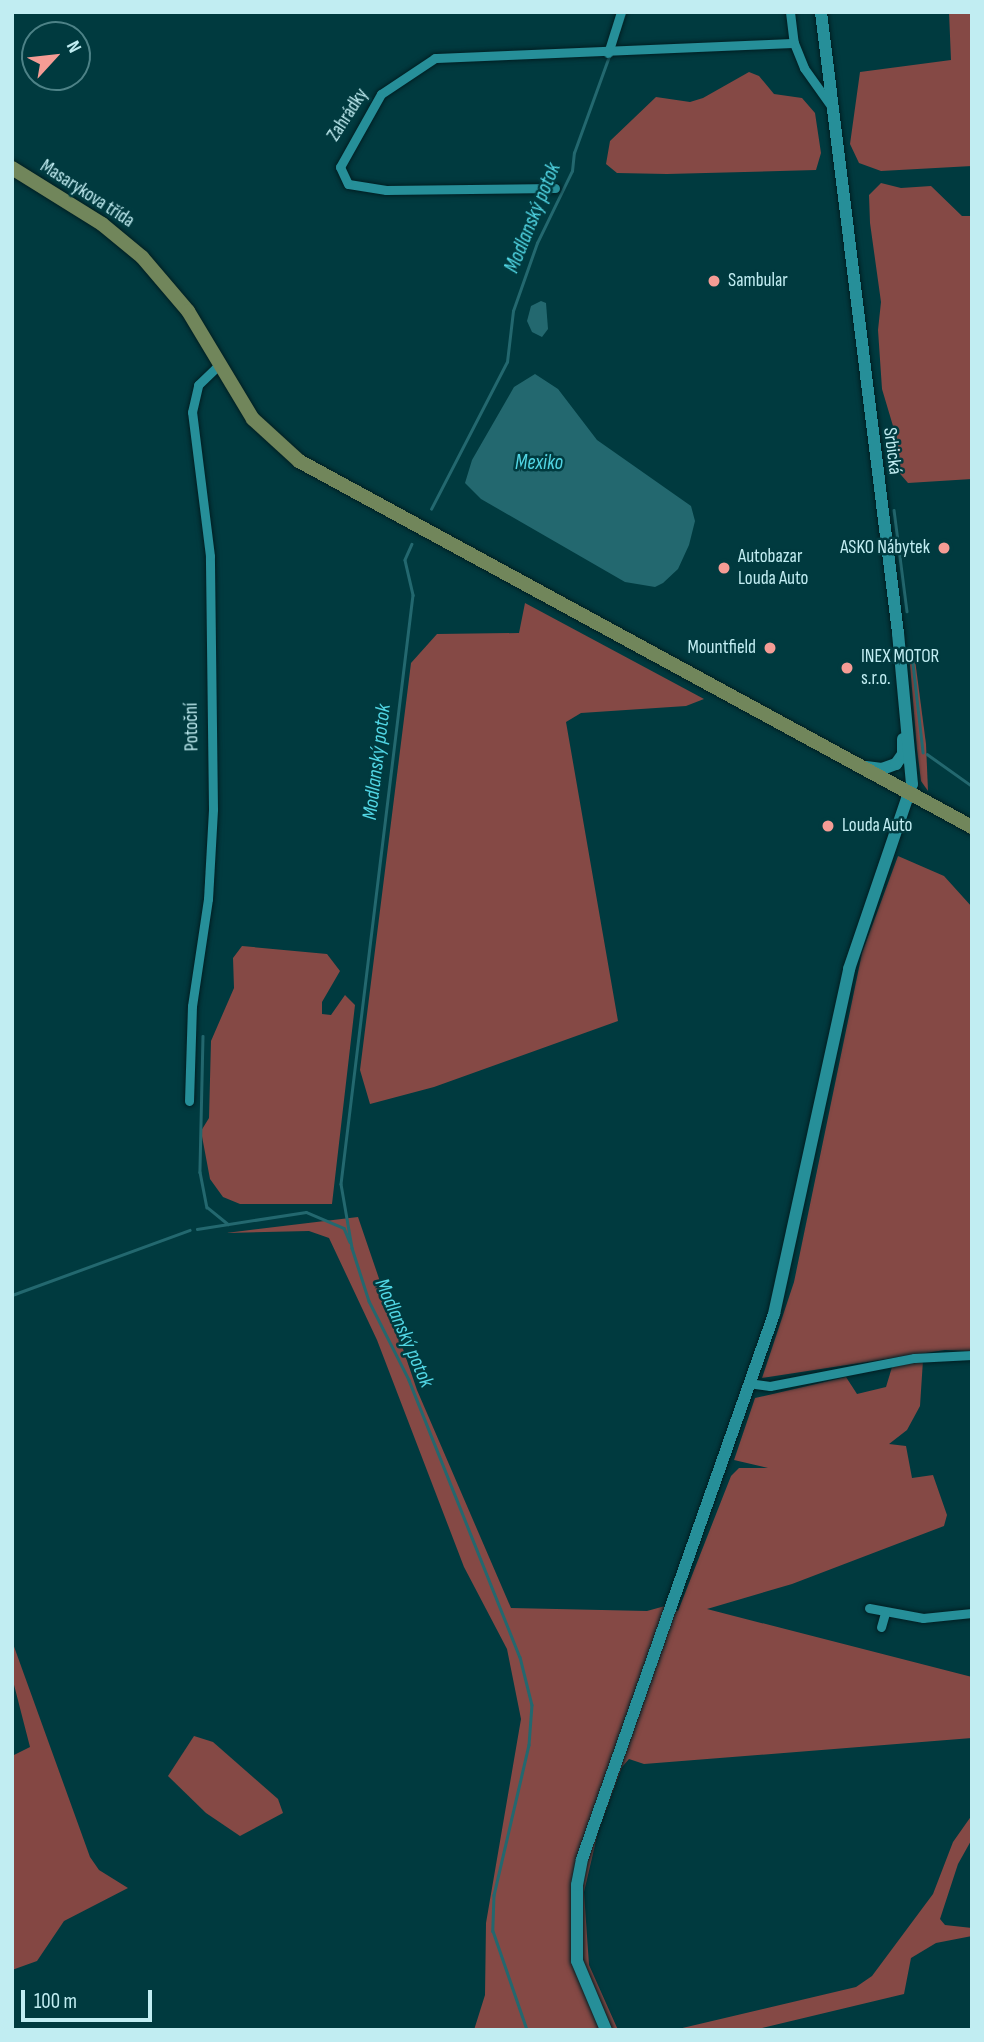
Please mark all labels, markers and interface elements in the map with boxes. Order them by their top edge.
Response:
north arrow [21,21,91,91]
text: N [61,37,86,57]
street label: Zahrádky [323,84,373,146]
street label: Masarykova třída [36,155,138,233]
water label: Modlanský potok [500,159,566,277]
place label: Sambular [728,270,788,292]
marker: Sambular [706,273,722,289]
street label: Srbická [878,426,906,476]
water label: Mexiko [515,450,563,476]
place label: ASKO Nábytek [840,537,930,559]
marker: ASKO Nábytek [936,540,952,556]
place label: Autobazar Louda Auto [738,546,809,590]
marker: Autobazar Louda Auto [716,560,732,576]
place label: Mountfield [687,637,756,659]
marker: Mountfield [762,640,778,656]
place label: INEX MOTOR s.r.o. [861,646,939,690]
marker: INEX MOTOR s.r.o. [839,660,855,676]
street label: Potoční [180,703,204,751]
water label: Modlanský potok [357,703,397,821]
place label: Louda Auto [842,815,913,837]
marker: Louda Auto [820,818,836,834]
water label: Modlanský potok [369,1275,439,1391]
scale bar [24,1976,156,2020]
text: 100 m [34,1989,77,2014]

